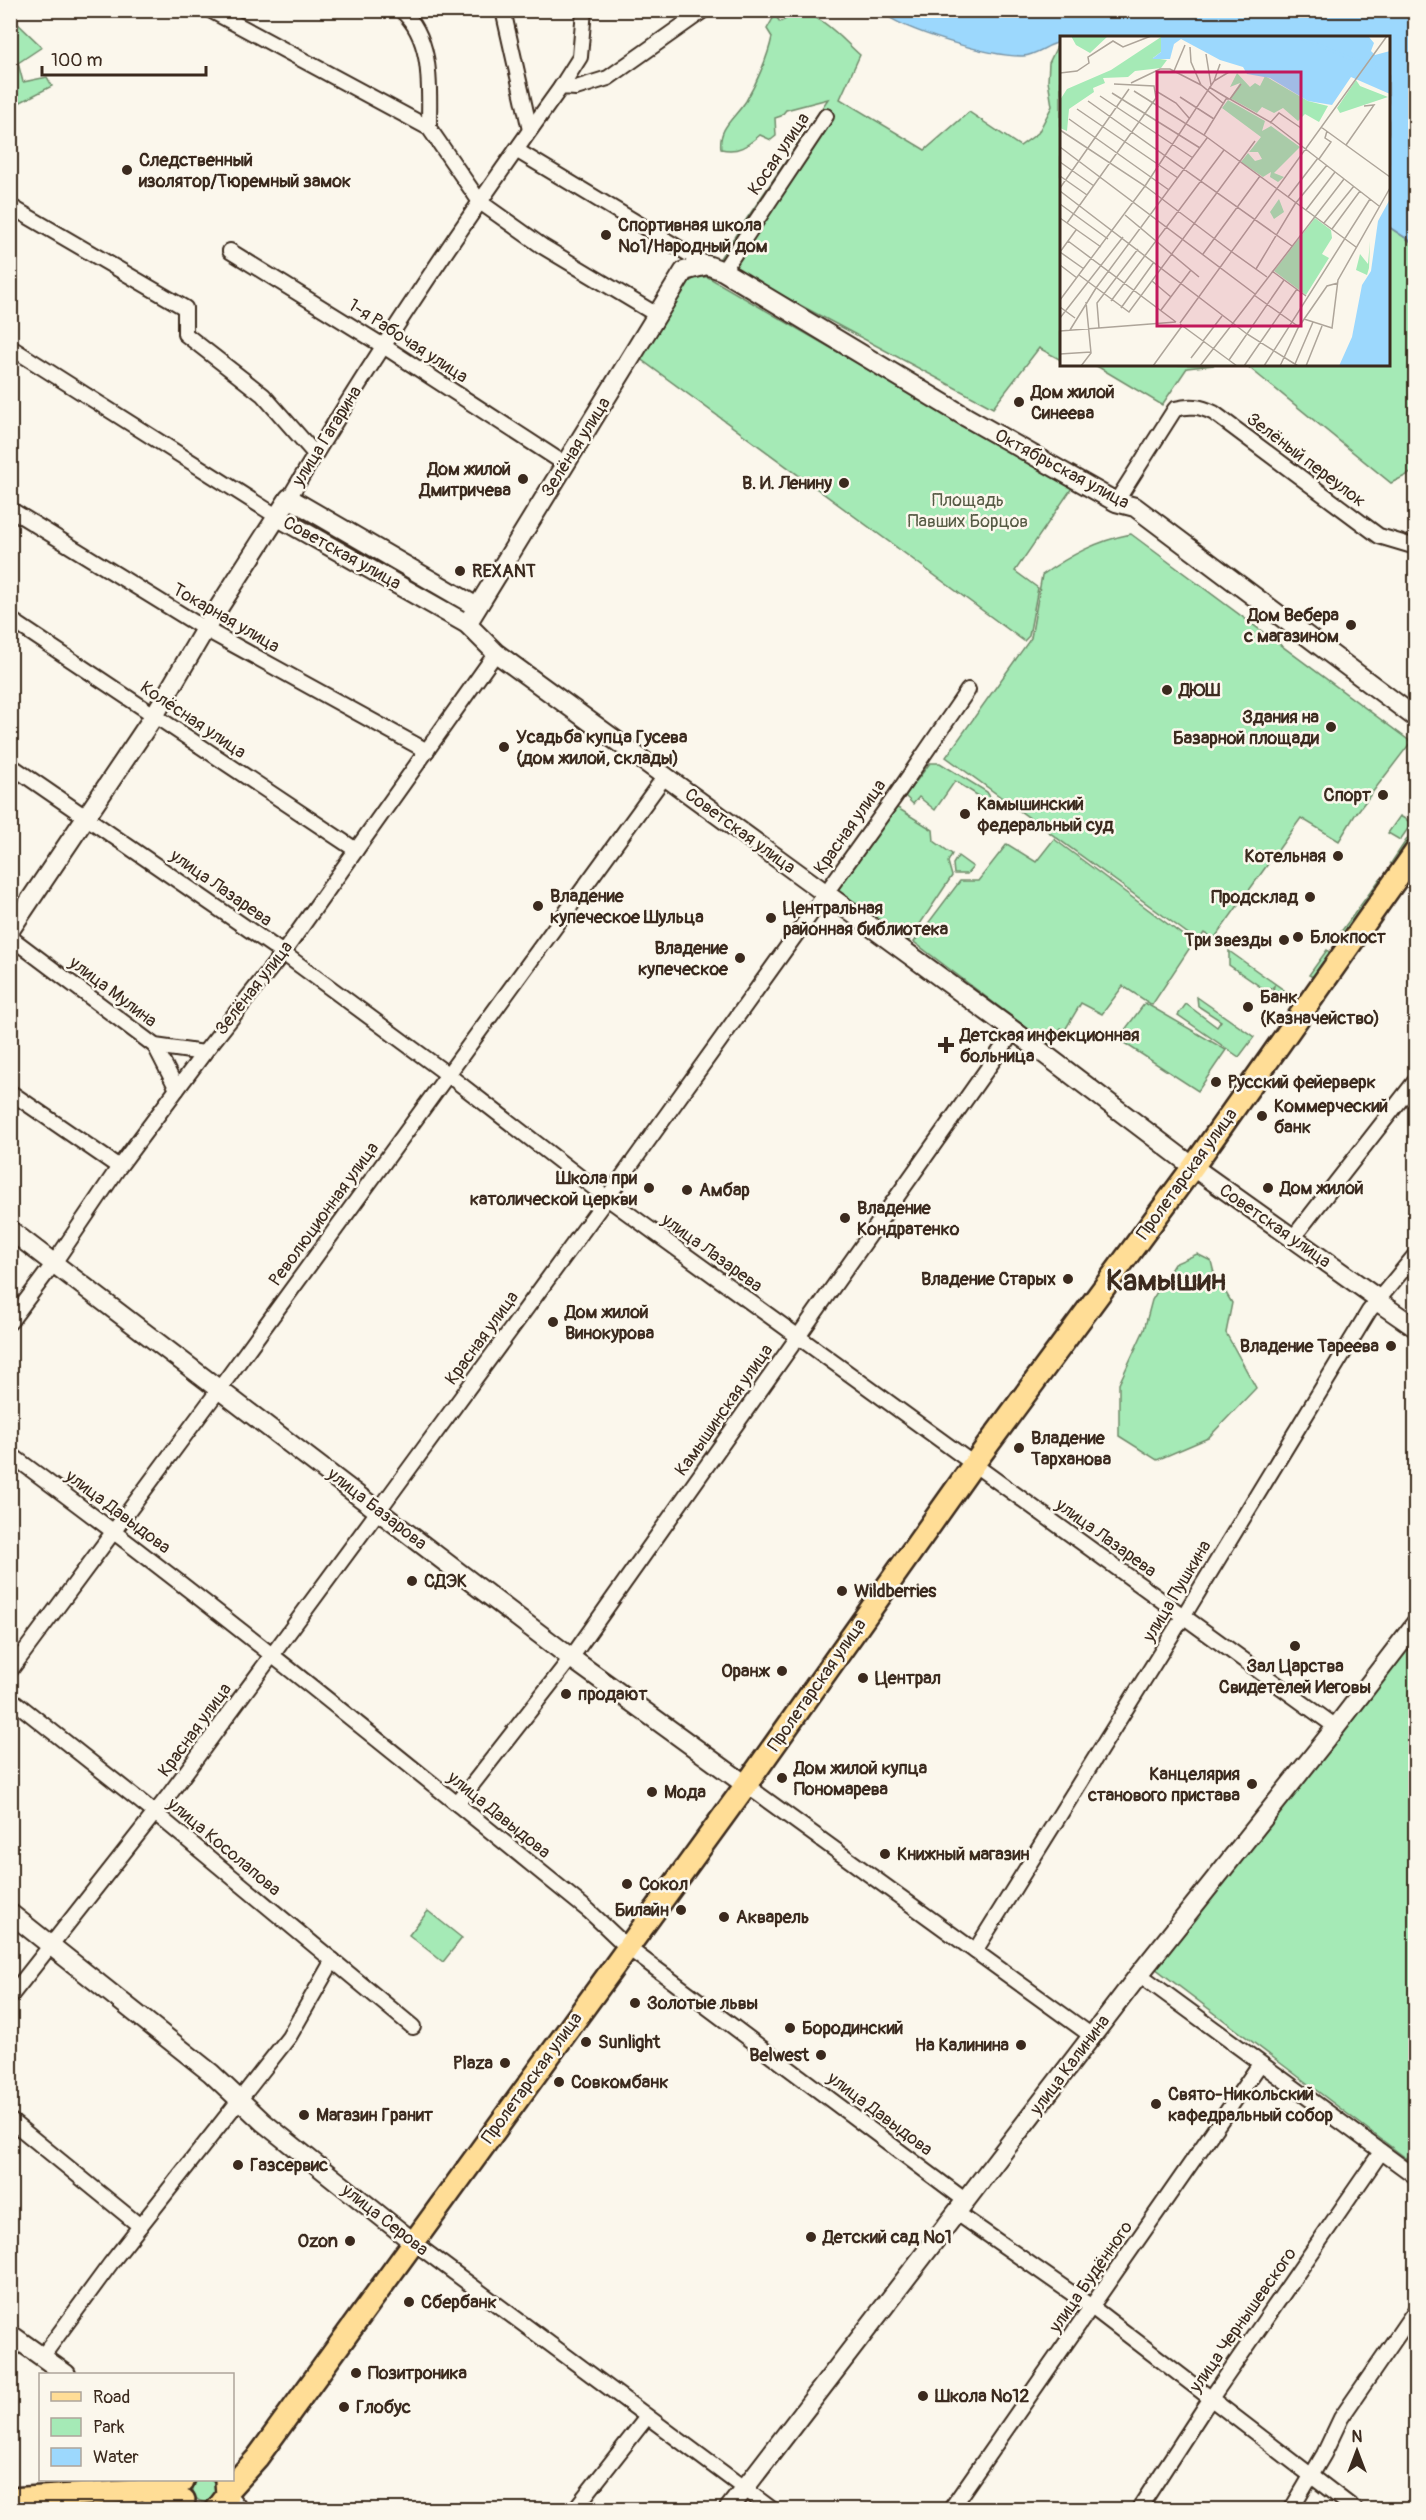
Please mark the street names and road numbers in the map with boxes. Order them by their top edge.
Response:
street label: Косая улица [743,108,815,200]
street label: 1-я Рабочая улица [344,294,472,388]
street label: улица Гагарина [286,382,367,491]
street label: Зелёная улица [536,393,616,501]
street label: Зелёный переулок [1242,408,1370,512]
street label: Октябрьская улица [991,424,1133,514]
street label: Советская улица [279,511,405,595]
street label: Токарная улица [168,578,284,658]
street label: Колёсная улица [136,676,250,764]
street label: Красная улица [809,775,891,879]
street label: Советская улица [680,783,800,879]
street label: улица Лазарева [165,844,277,932]
street label: Зелёная улица [210,936,298,1040]
street label: улица Мулина [64,951,162,1033]
street label: Пролетарская улица [1132,1104,1242,1244]
street label: Революционная улица [264,1138,384,1290]
street label: Советская улица [1215,1179,1335,1273]
street label: улица Лазарева [656,1208,767,1297]
street label: Красная улица [440,1286,524,1390]
street label: Камышинская улица [670,1340,778,1480]
street label: улица Базарова [322,1462,431,1555]
street label: улица Давыдова [60,1464,175,1559]
street label: улица Лазарева [1050,1493,1161,1582]
street label: улица Пушкина [1137,1536,1216,1647]
street label: Пролетарская улица [763,1614,871,1756]
street label: Красная улица [153,1678,237,1782]
street label: улица Давыдова [442,1766,555,1864]
street label: улица Косолапова [162,1792,286,1901]
street label: Пролетарская улица [477,2008,587,2148]
street label: улица Калинина [1024,2010,1115,2120]
street label: улица Давыдова [822,2066,937,2161]
street label: улица Серова [336,2178,433,2261]
street label: улица Будённого [1043,2216,1138,2338]
street label: улица Чернышевского [1184,2243,1302,2398]

